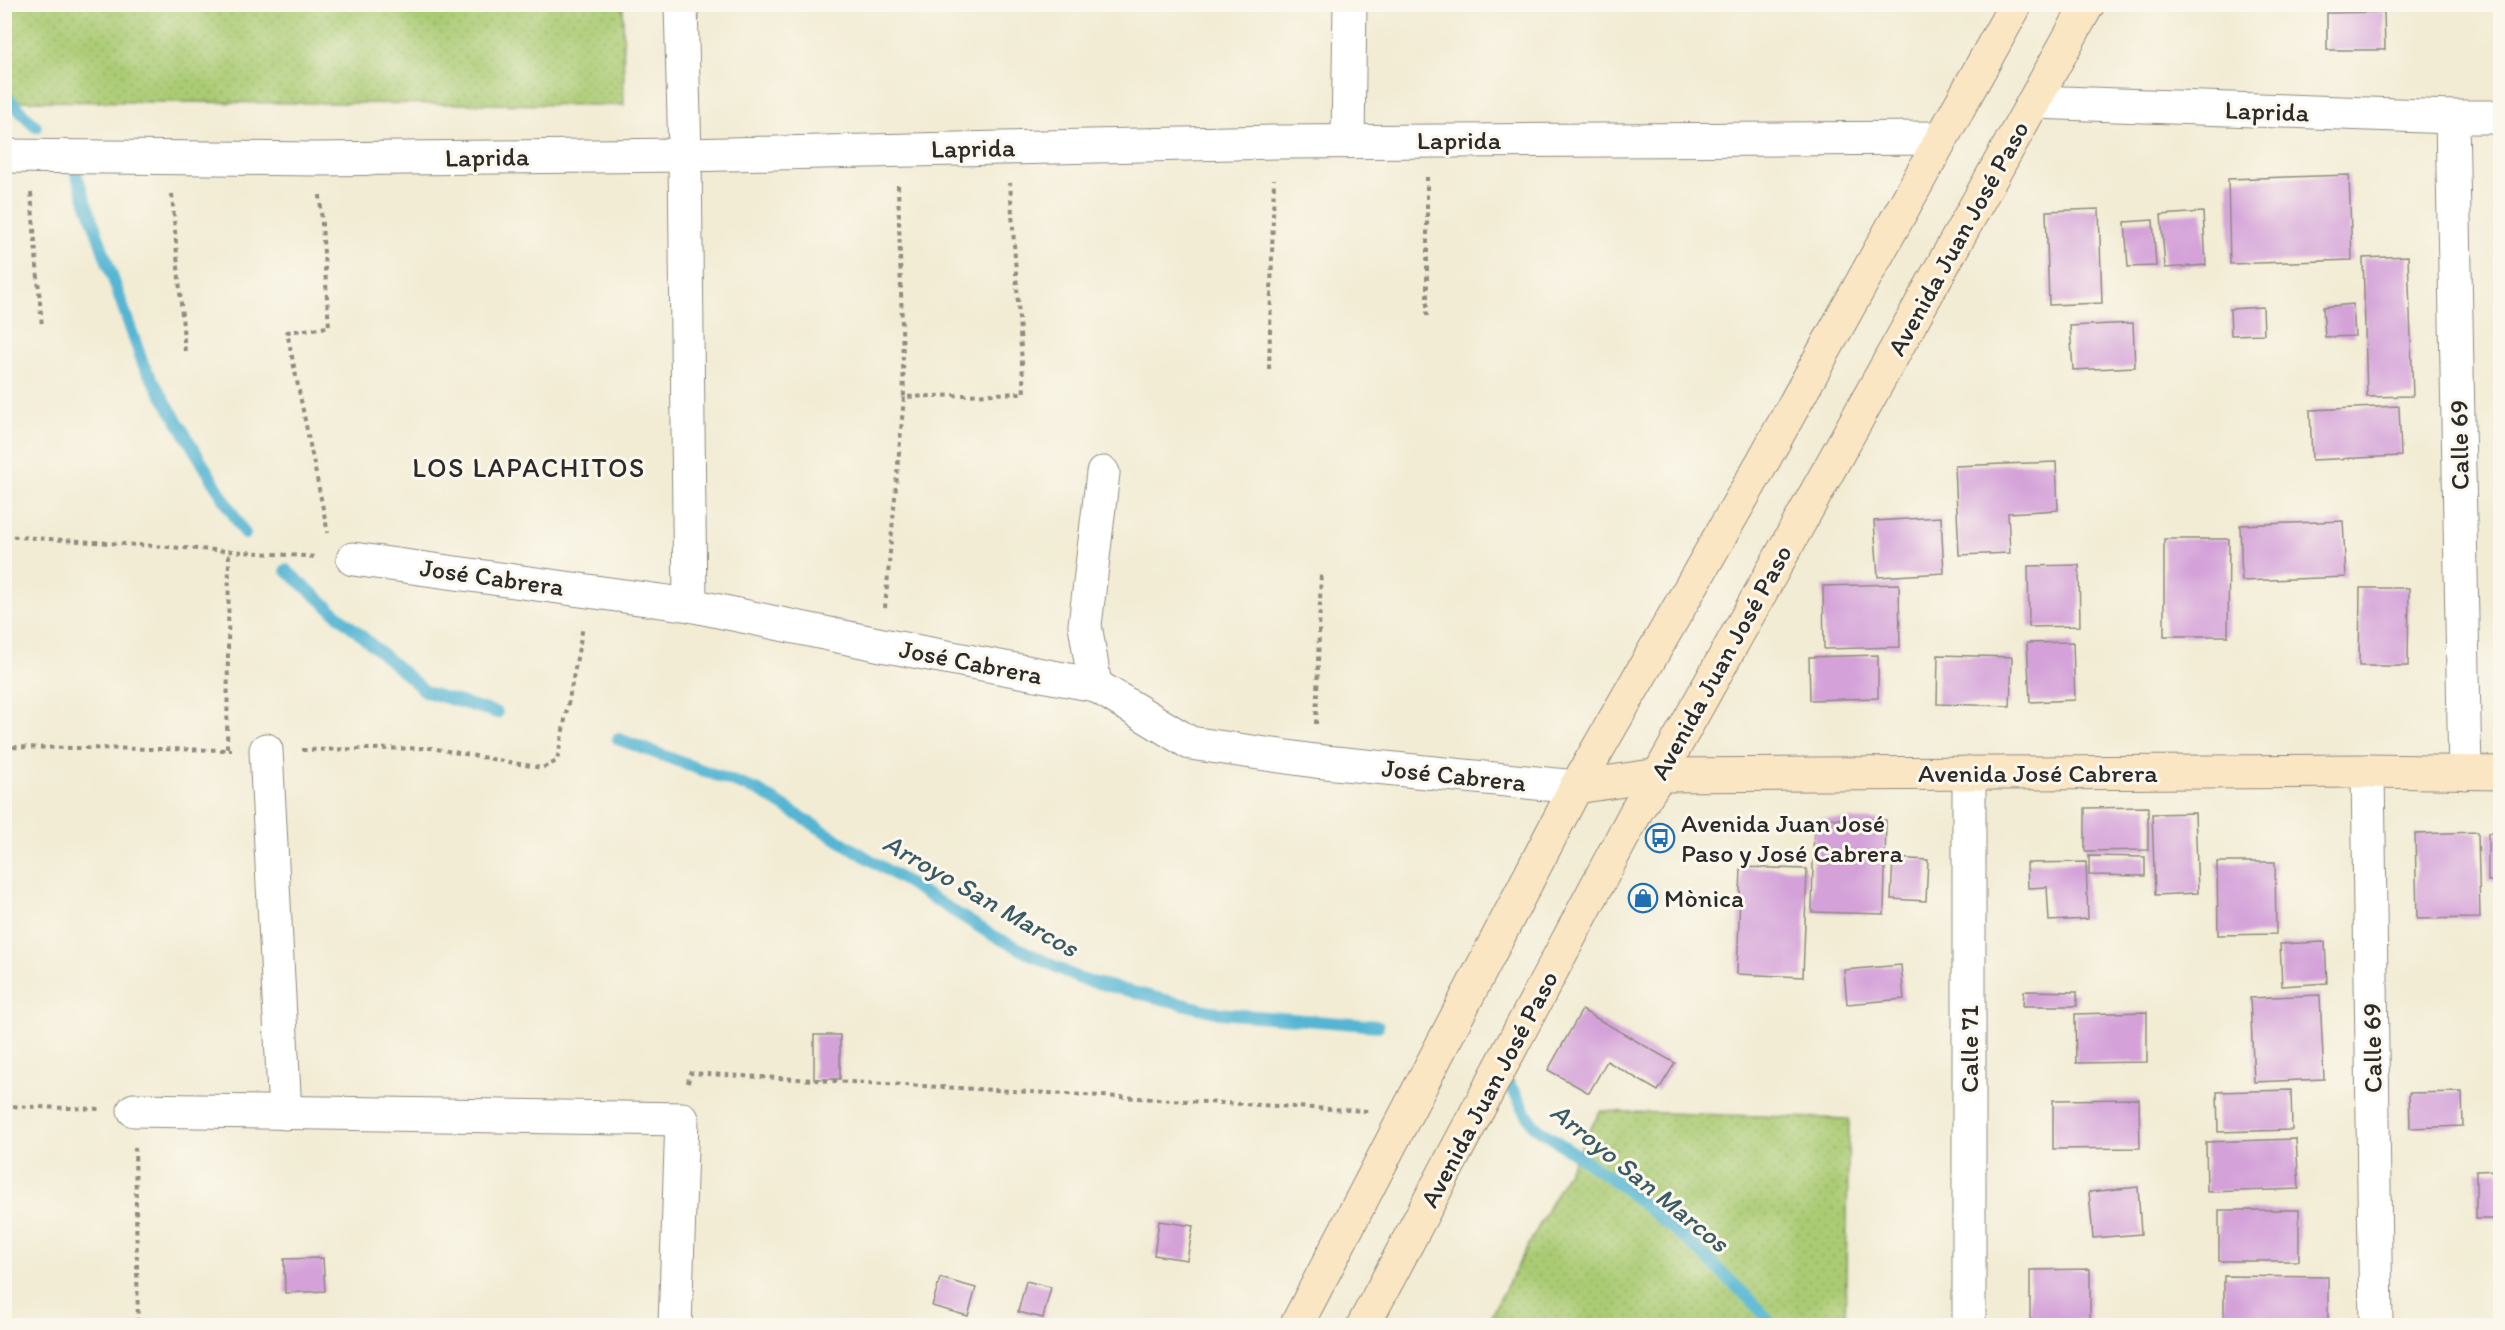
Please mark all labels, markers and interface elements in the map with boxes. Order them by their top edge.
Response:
street label: Laprida [2224,94,2310,128]
street label: Avenida Juan José Paso [1880,115,2036,361]
street label: Laprida [1417,124,1502,156]
street label: Laprida [930,131,1016,165]
street label: Laprida [444,140,530,174]
street label: Calle 69 [2442,399,2476,491]
district label: LOS LAPACHITOS [412,451,646,484]
street label: Avenida Juan José Paso [1643,539,1799,785]
street label: José Cabrera [418,551,567,603]
street label: José Cabrera [897,632,1046,692]
street label: José Cabrera [1380,752,1528,799]
street label: Avenida José Cabrera [1918,757,2158,789]
place label: Avenida Juan José Paso y José Cabrera [1681,807,1903,869]
bus stop icon: Avenida Juan José Paso y José Cabrera [1644,822,1676,854]
water label: Arroyo San Marcos [878,826,1085,965]
shop icon: Mònica [1627,882,1659,914]
place label: Mònica [1664,882,1744,914]
street label: Avenida Juan José Paso [1413,965,1565,1213]
street label: Calle 69 [2355,1002,2389,1094]
street label: Calle 71 [1953,1005,1985,1093]
water label: Arroyo San Marcos [1544,1095,1736,1260]

